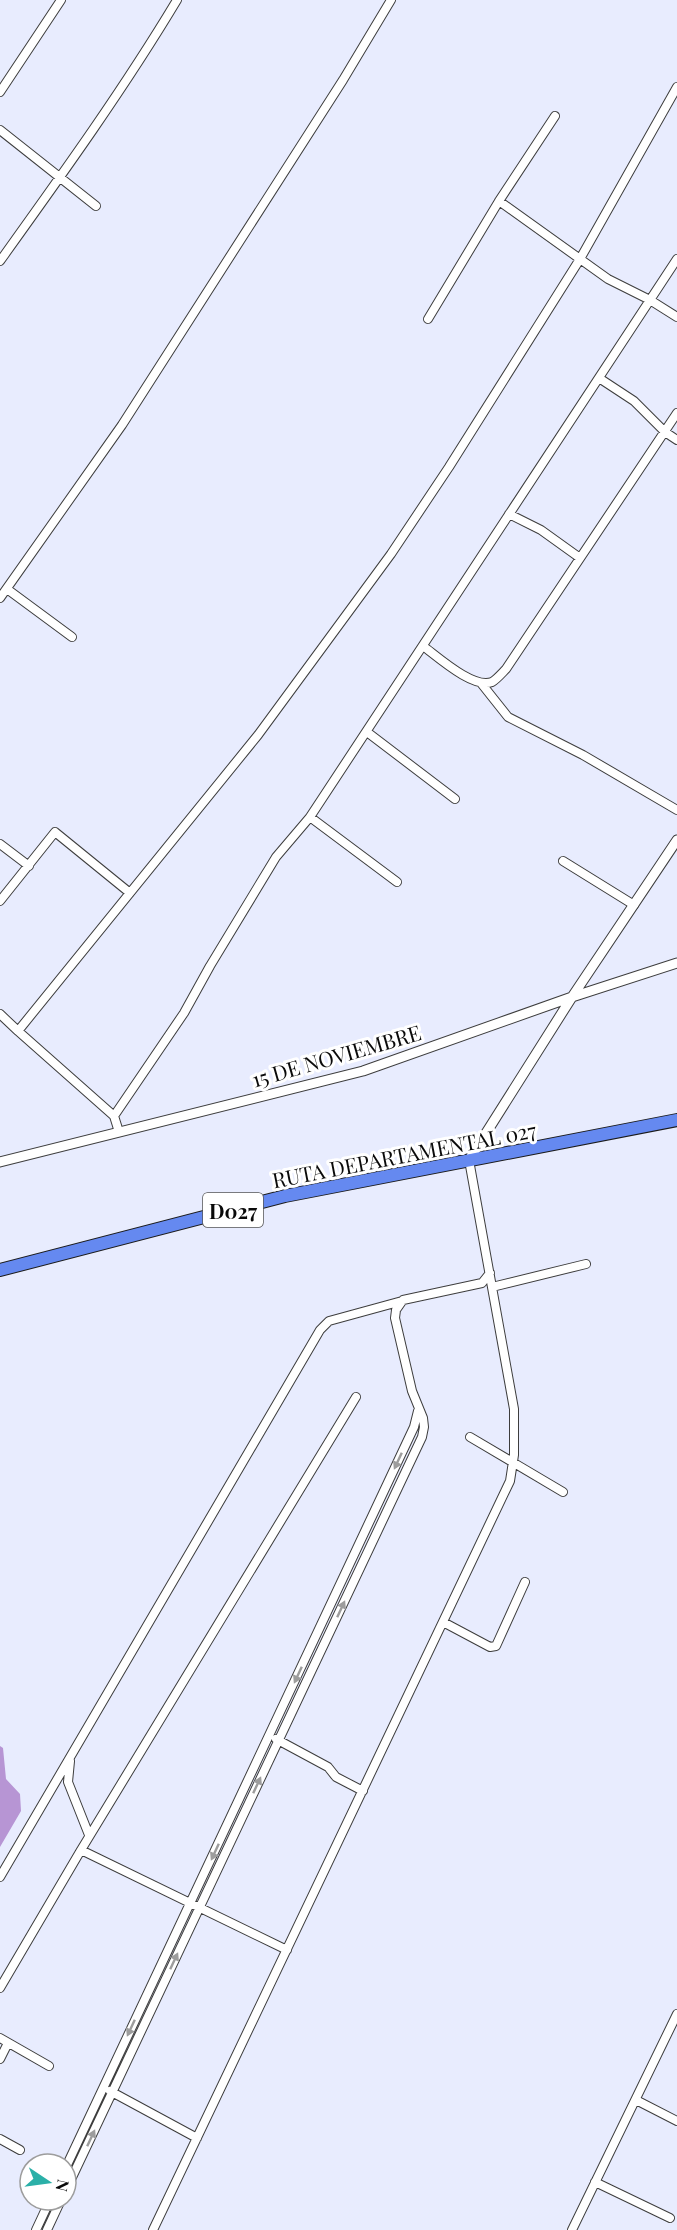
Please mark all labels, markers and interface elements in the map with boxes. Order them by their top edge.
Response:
street label: 15 DE NOVIEMBRE [248,1017,424,1093]
street label: RUTA DEPARTAMENTAL 027 [270,1115,539,1193]
road number: D027 [203,1193,263,1227]
one-way arrow [394,1452,403,1469]
one-way arrow [336,1600,345,1617]
one-way arrow [293,1667,302,1684]
one-way arrow [253,1776,262,1793]
one-way arrow [210,1843,219,1860]
one-way arrow [170,1953,179,1970]
one-way arrow [127,2020,136,2037]
one-way arrow [86,2129,95,2146]
north arrow [18,2152,78,2212]
text: N [51,2177,75,2194]

